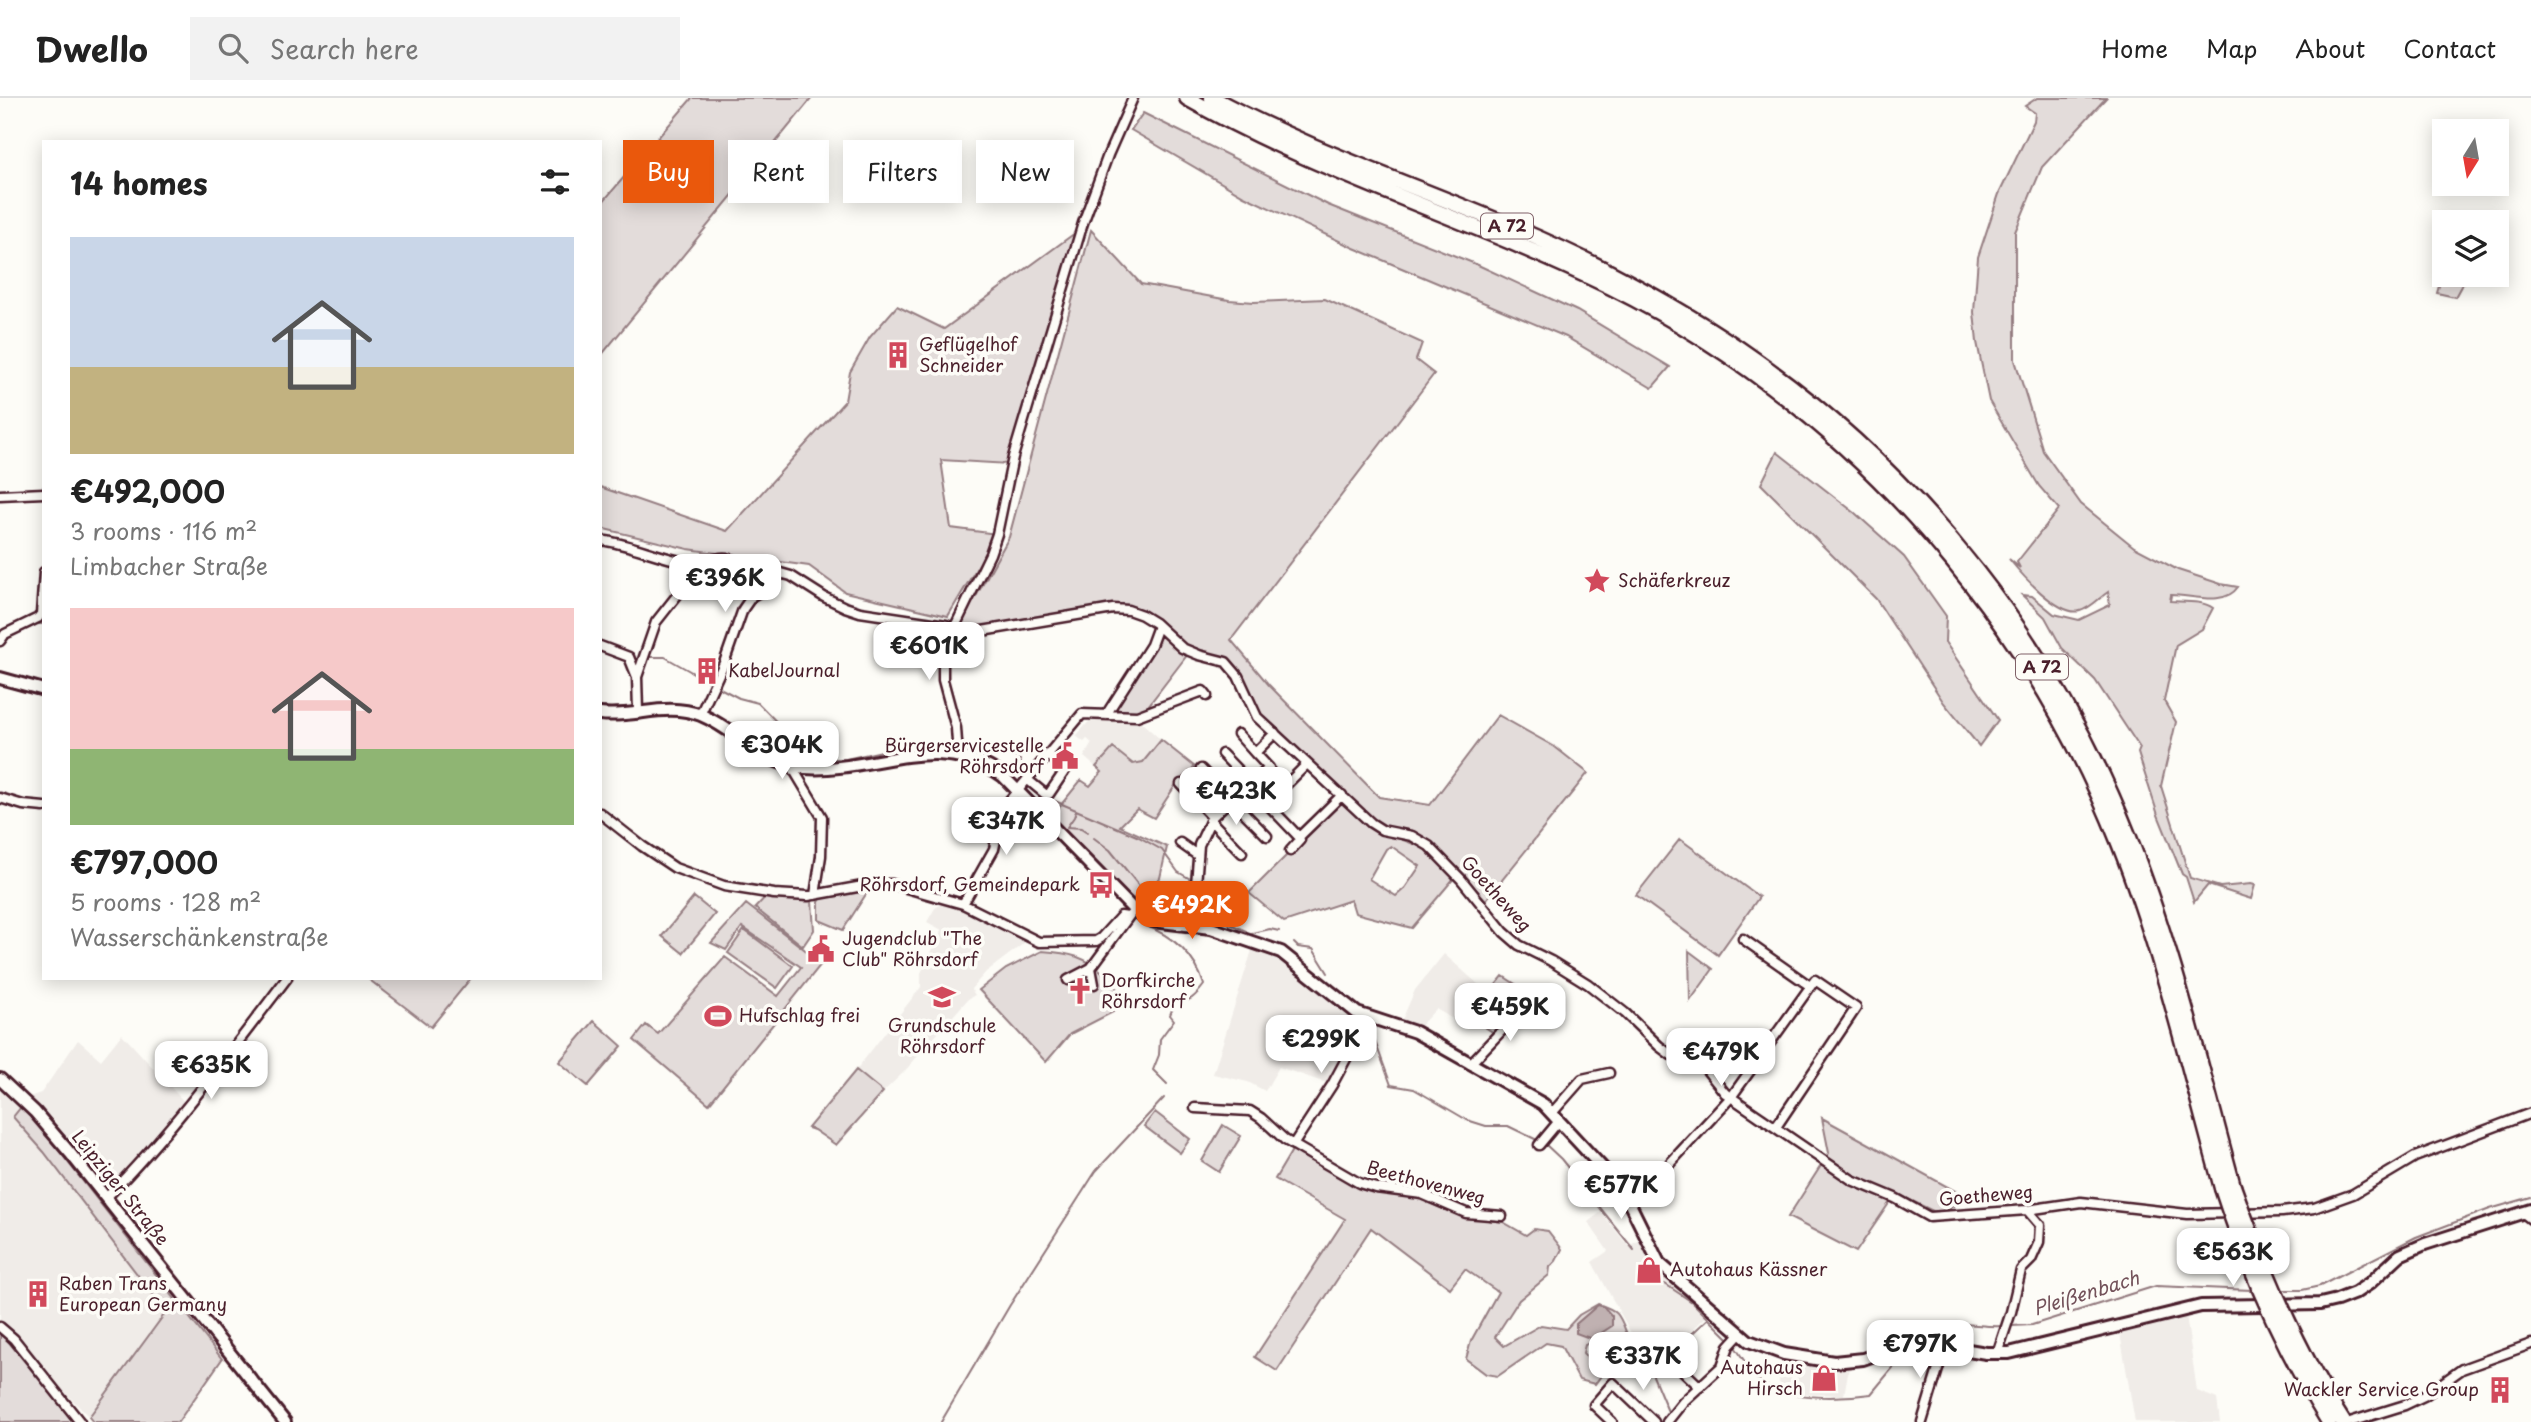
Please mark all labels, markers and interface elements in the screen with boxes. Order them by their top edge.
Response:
search box [190,17,680,80]
text: Dwello [35,23,148,73]
icon: search [214,29,252,67]
text: Search here [270,29,419,68]
text: Home [2101,30,2168,66]
text: Map [2206,30,2257,66]
text: About [2295,30,2365,66]
text: Contact [2403,30,2496,66]
north arrow [2432,119,2510,196]
map controls [2432,119,2509,287]
chip: Buy [623,140,714,203]
chip: Rent [728,140,829,203]
chip: Filters [843,140,962,203]
chip: New [976,140,1074,203]
text: 14 homes [70,160,208,205]
icon: filters [536,163,574,201]
button: layers [2432,210,2509,287]
road number: A 72 [1481,214,1533,238]
icon: home [259,282,385,408]
place label: Geflügelhof Schneider [919,330,1019,378]
building icon: Geflügelhof Schneider [883,340,913,370]
text: €492,000 [70,468,225,513]
text: 3 rooms · 116 m² [70,513,257,548]
text: Limbacher Straße [70,548,268,583]
pin: €396K [676,554,774,614]
text: €396K [685,559,765,594]
place icon: Schäferkreuz [1582,566,1612,596]
place label: Schäferkreuz [1618,566,1731,593]
pin: €601K [880,622,978,682]
text: €601K [889,627,969,662]
icon: home [259,653,385,779]
road number: A 72 [2016,654,2068,680]
building icon: KabelJournal [692,656,722,686]
place label: KabelJournal [728,656,840,683]
pin: €304K [733,722,831,781]
text: €304K [741,726,823,761]
place label: Bürgerservicestelle Röhrsdorf [885,731,1046,779]
public building icon: Bürgerservicestelle Röhrsdorf [1050,741,1080,771]
pin: €423K [1187,768,1285,827]
text: €423K [1195,772,1277,807]
pin: €347K [957,798,1055,857]
text: €347K [967,802,1045,837]
text: €797,000 [70,839,218,884]
street label: Goetheweg [1455,849,1539,937]
place label: Röhrsdorf, Gemeindepark [860,870,1080,897]
bus stop icon: Röhrsdorf, Gemeindepark [1086,870,1116,900]
pin: €492K [1143,882,1241,941]
text: 5 rooms · 128 m² [70,884,261,919]
text: €492K [1152,886,1232,921]
text: Wasserschänkenstraße [70,919,328,954]
place label: Jugendclub "The Club" Röhrsdorf [842,924,982,972]
public building icon: Jugendclub "The Club" Röhrsdorf [806,934,836,964]
place label: Dorfkirche Röhrsdorf [1101,966,1195,1014]
church icon: Dorfkirche Röhrsdorf [1065,976,1095,1006]
school or university icon: Grundschule Röhrsdorf [927,982,957,1012]
pin: €459K [1461,984,1559,1043]
text: €459K [1471,988,1549,1023]
sports icon: Hufschlag frei [703,1001,733,1031]
place label: Hufschlag frei [739,1001,860,1028]
place label: Grundschule Röhrsdorf [888,1011,996,1059]
pin: €299K [1272,1016,1370,1075]
text: €299K [1282,1020,1360,1055]
pin: €479K [1672,1028,1770,1088]
text: €479K [1682,1033,1760,1068]
pin: €635K [162,1042,260,1101]
text: €635K [171,1046,251,1081]
street label: Leipziger Straße [66,1123,176,1251]
street label: Beethovenweg [1364,1153,1489,1210]
pin: €577K [1572,1162,1670,1221]
text: €577K [1584,1166,1658,1201]
street label: Goetheweg [1938,1177,2034,1212]
pin: €563K [2184,1228,2282,1288]
text: €563K [2193,1233,2273,1268]
shop icon: Autohaus Kässner [1634,1255,1664,1285]
place label: Autohaus Kässner [1670,1255,1828,1282]
water label: Pleißenbach [2029,1262,2143,1321]
place label: Raben Trans European Germany [59,1269,227,1317]
building icon: Raben Trans European Germany [23,1279,53,1309]
pin: €797K [1871,1320,1969,1380]
text: €797K [1883,1325,1957,1360]
pin: €337K [1594,1332,1692,1392]
text: €337K [1605,1337,1681,1372]
place label: Autohaus Hirsch [1720,1353,1803,1401]
shop icon: Autohaus Hirsch [1809,1363,1839,1393]
place label: Wackler Service Group [2284,1375,2479,1402]
building icon: Wackler Service Group [2485,1375,2515,1405]

